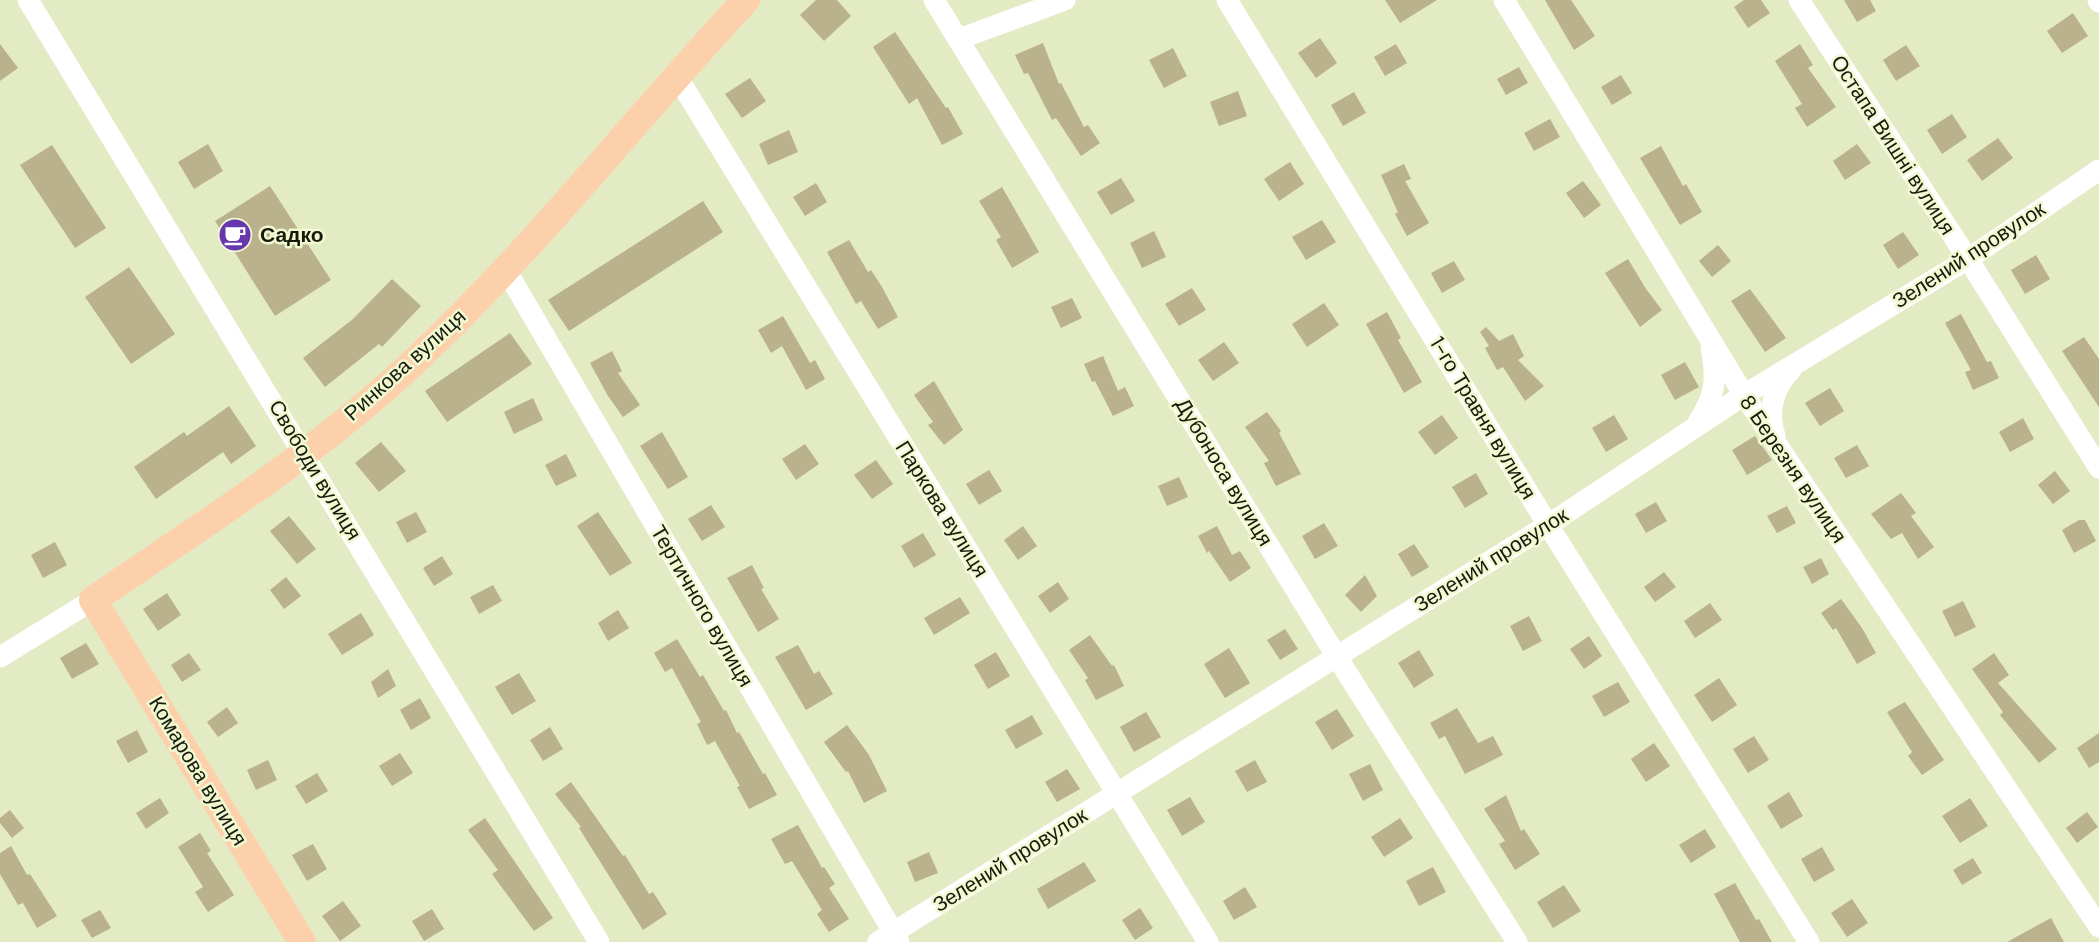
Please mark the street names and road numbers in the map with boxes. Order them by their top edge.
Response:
street label: Остапа Вишні вулиця [1824,50,1962,240]
street label: Зелений провулок [1887,195,2052,315]
street label: Ринкова вулиця [338,303,472,427]
street label: 1-го Травня вулиця [1423,331,1543,505]
street label: 8 Березня вулиця [1733,389,1853,549]
street label: Дубоноса вулиця [1169,393,1279,551]
street label: Свободи вулиця [262,395,368,545]
street label: Паркова вулиця [889,435,995,583]
street label: Зелений провулок [1409,501,1574,619]
street label: Тертичного вулиця [644,520,760,692]
street label: Комарова вулиця [142,691,254,851]
street label: Зелений провулок [928,801,1093,919]

